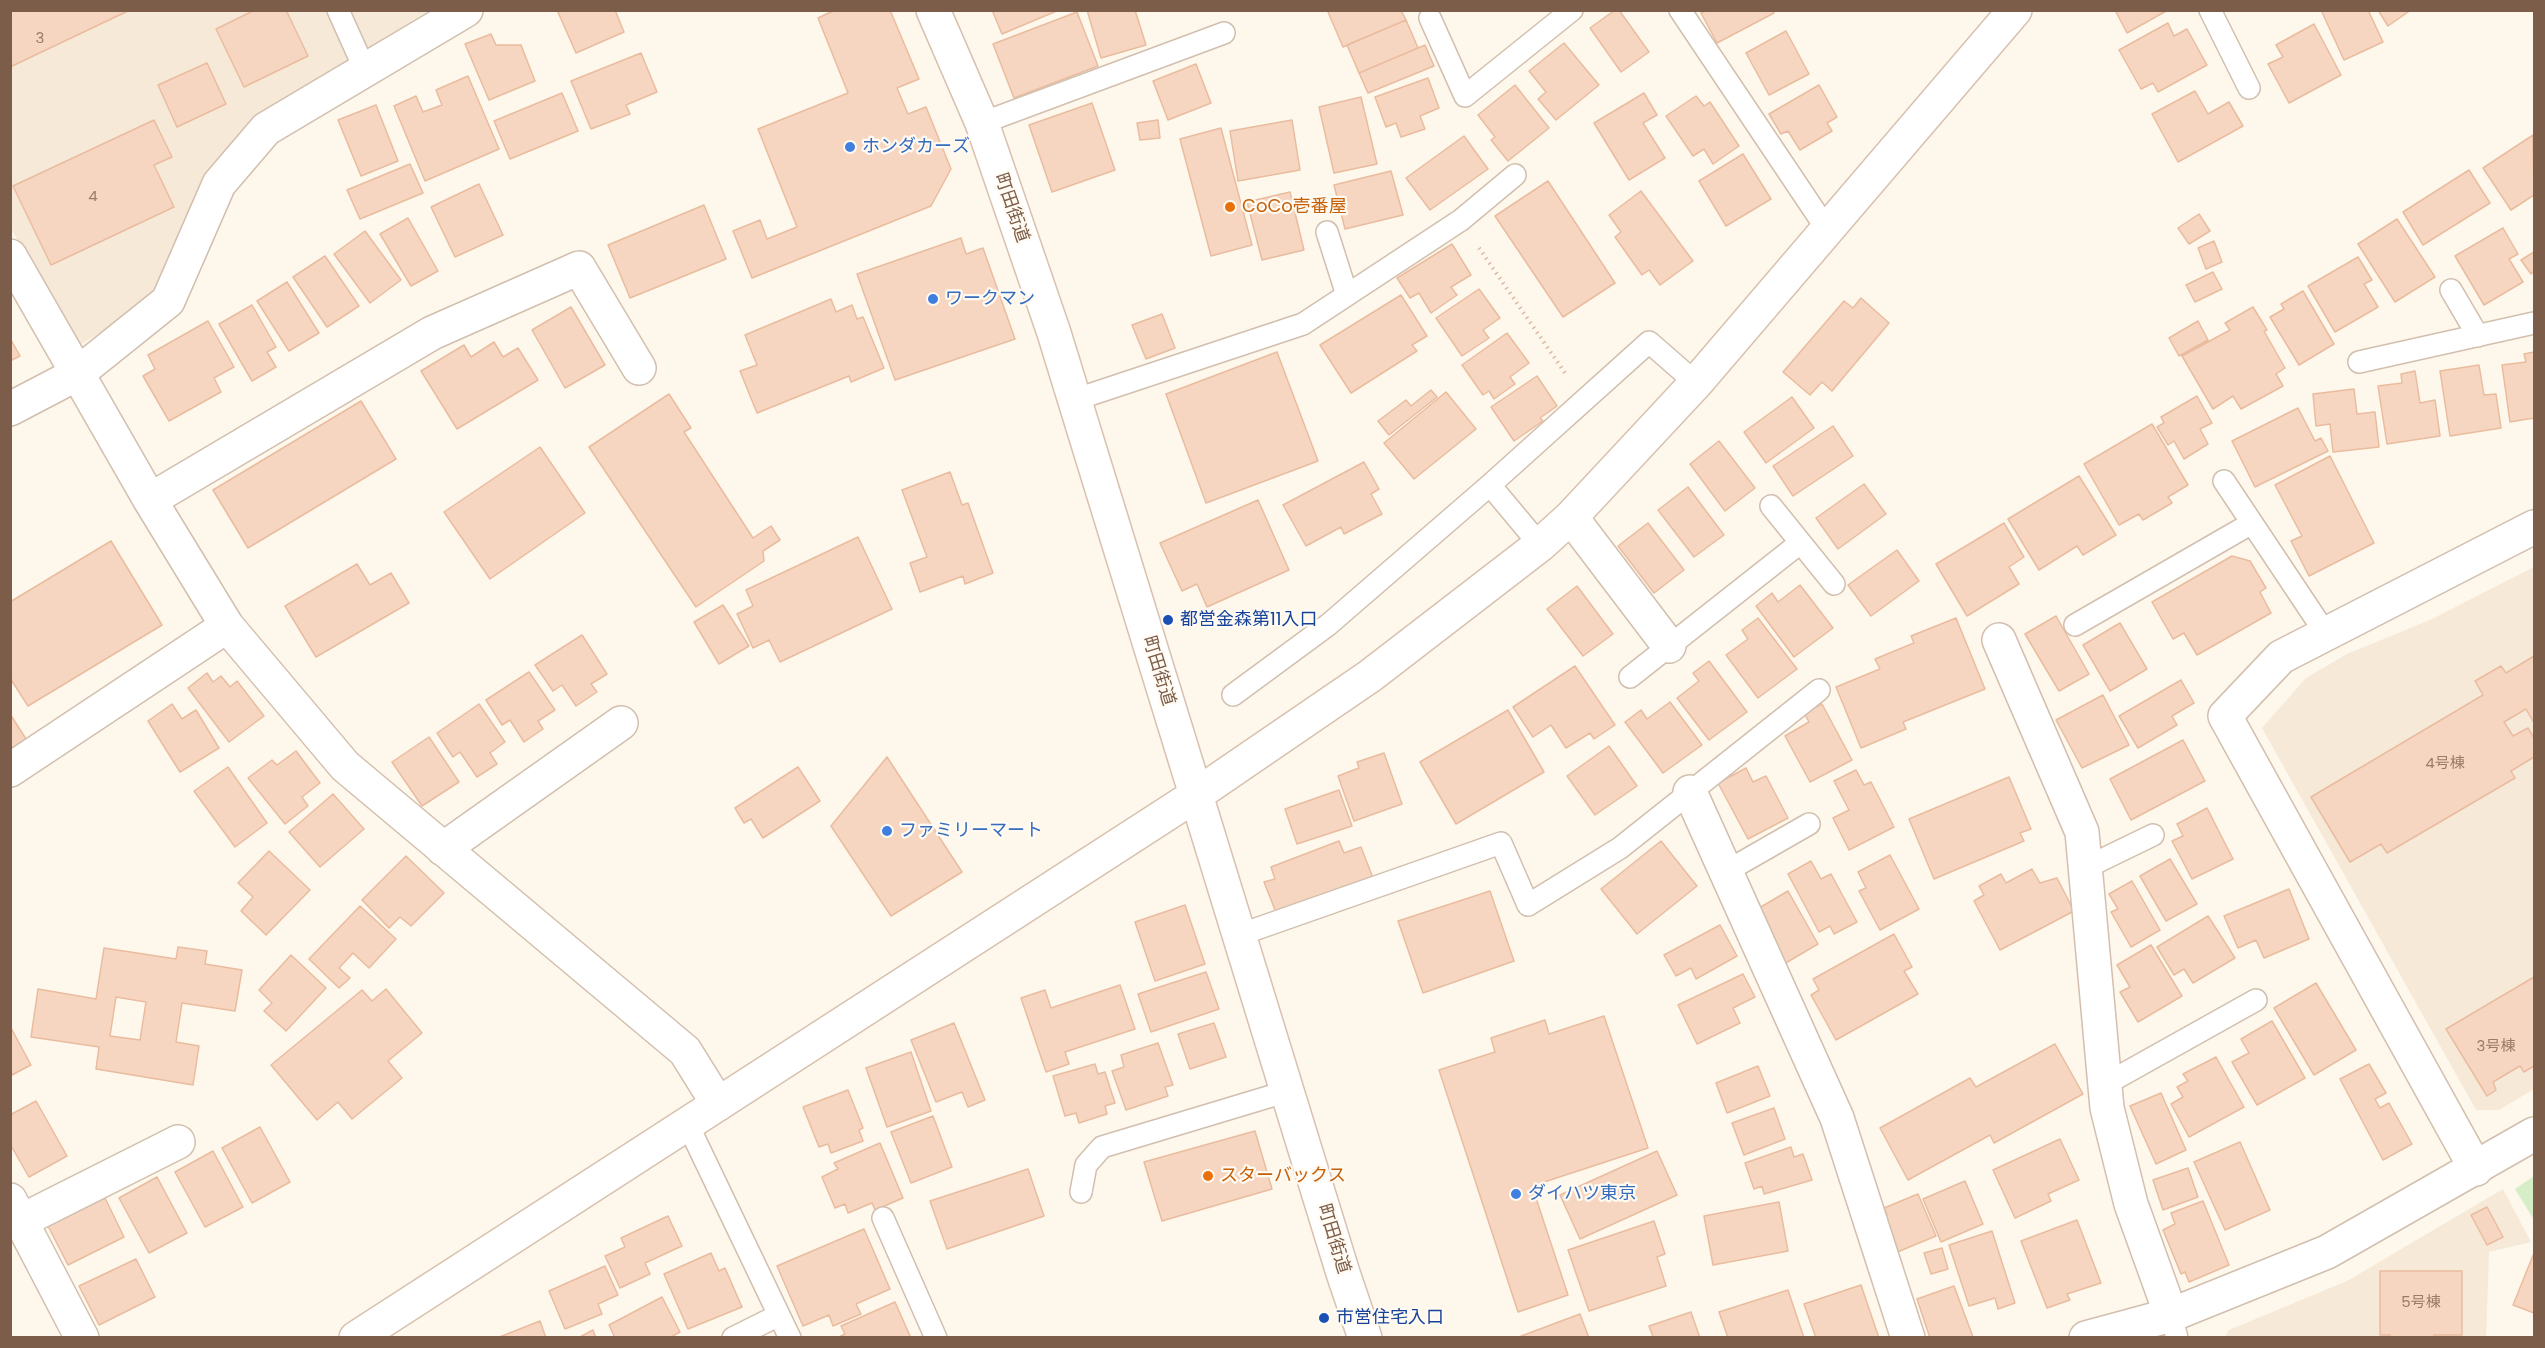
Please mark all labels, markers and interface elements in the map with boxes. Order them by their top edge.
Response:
house number: 3 [36,30,44,48]
place label: ホンダカーズ [862,136,970,158]
marker: ホンダカーズ [843,140,857,154]
street label: 町田街道 [989,170,1033,246]
house number: 4 [88,188,98,206]
place label: CoCo壱番屋 [1242,196,1347,218]
marker: CoCo壱番屋 [1223,200,1237,214]
place label: ワークマン [945,288,1035,310]
marker: ワークマン [926,292,940,306]
place label: 都営金森第11入口 [1180,609,1318,631]
marker: 都営金森第11入口 [1161,613,1175,627]
street label: 町田街道 [1137,633,1179,709]
house number: 4号棟 [2425,755,2465,773]
place label: ファミリーマート [899,820,1043,842]
marker: ファミリーマート [880,824,894,838]
house number: 3号棟 [2477,1038,2515,1056]
place label: スターバックス [1220,1165,1346,1187]
marker: スターバックス [1201,1169,1215,1183]
place label: ダイハツ東京 [1528,1183,1636,1205]
marker: ダイハツ東京 [1509,1187,1523,1201]
street label: 町田街道 [1312,1201,1354,1277]
house number: 5号棟 [2401,1294,2441,1312]
place label: 市営住宅入口 [1336,1307,1444,1329]
marker: 市営住宅入口 [1317,1311,1331,1325]

